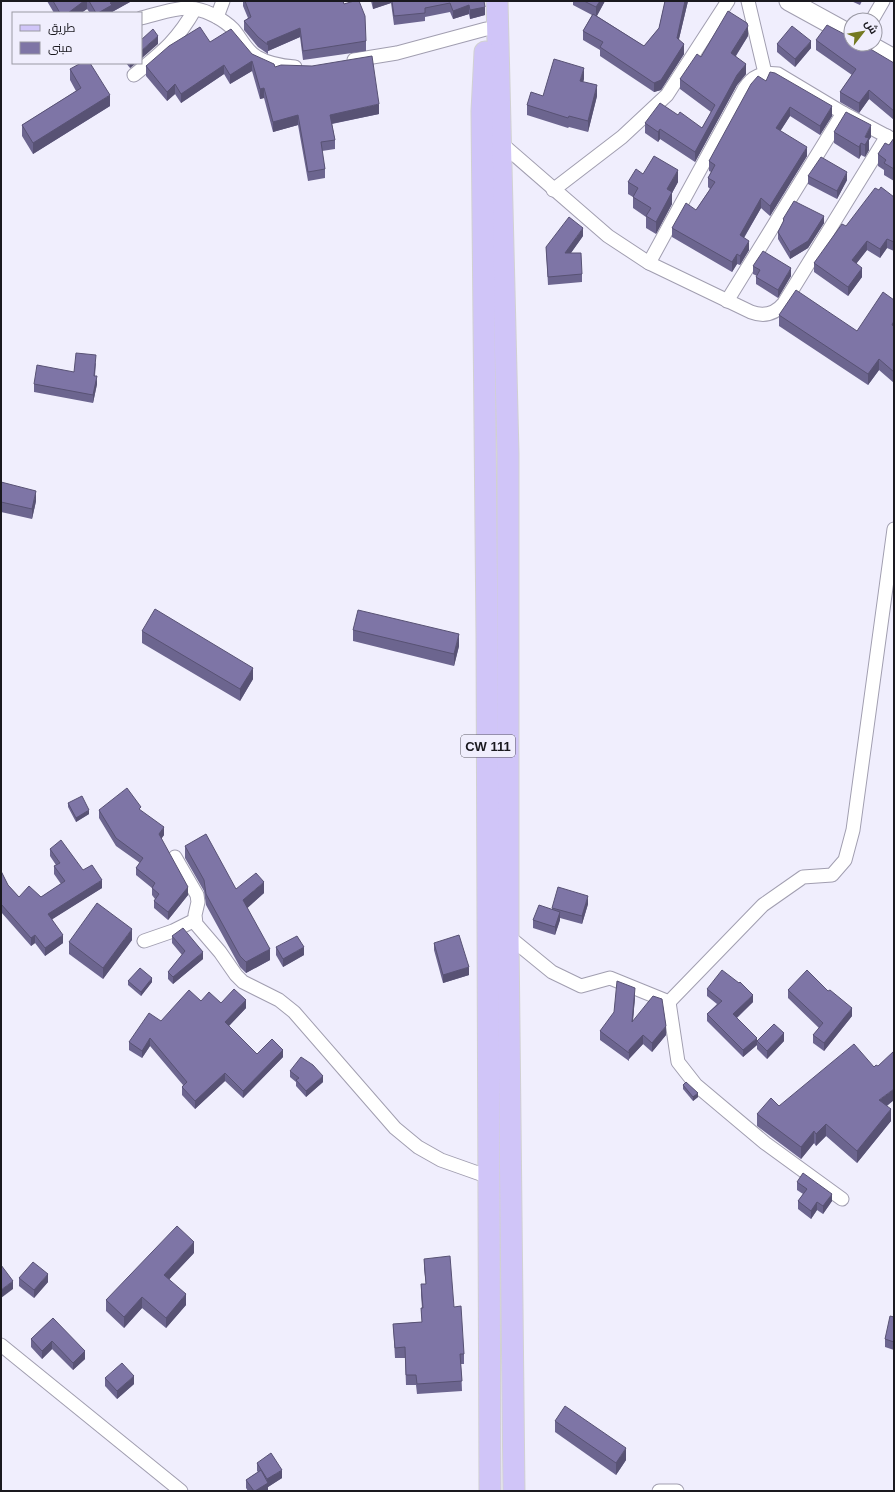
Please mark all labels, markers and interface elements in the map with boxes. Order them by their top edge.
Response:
legend [12,12,142,64]
north arrow [843,12,883,52]
text: ش [862,18,880,37]
text: طريق [48,21,76,35]
text: مبنى [48,41,73,55]
road number: CW 111 [461,735,515,757]

